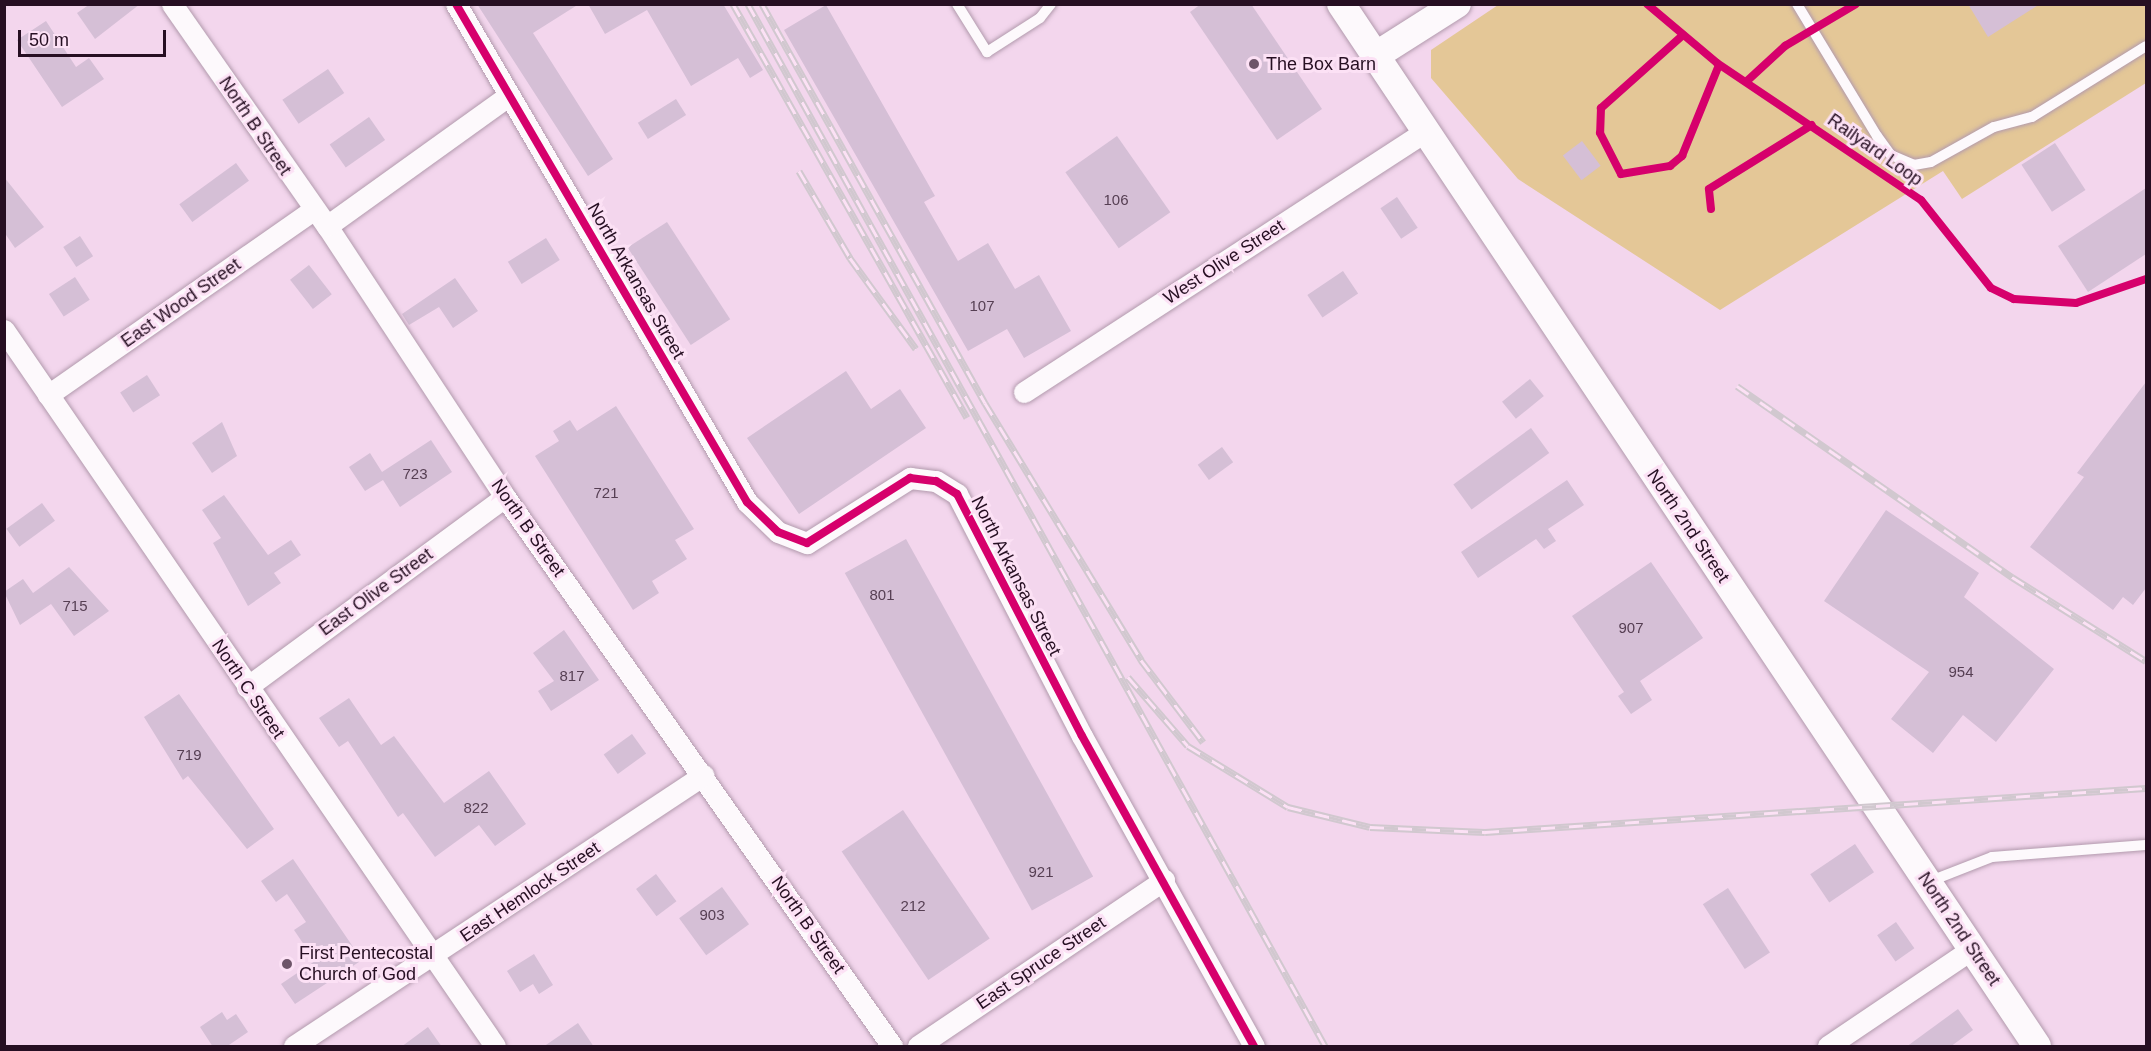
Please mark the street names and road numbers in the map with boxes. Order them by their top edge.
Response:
street label: North B Street [214,73,296,179]
street label: Railyard Loop [1823,109,1927,191]
street label: North Arkansas Street [582,199,690,363]
street label: West Olive Street [1160,215,1288,309]
street label: East Wood Street [117,254,245,352]
street label: North 2nd Street [1642,465,1734,587]
street label: North B Street [486,475,570,581]
street label: North Arkansas Street [966,492,1066,660]
street label: East Olive Street [315,544,437,640]
street label: North C Street [207,635,289,743]
street label: East Hemlock Street [456,837,604,947]
street label: North 2nd Street [1913,868,2005,990]
street label: North B Street [766,872,850,978]
street label: East Spruce Street [972,912,1110,1014]

